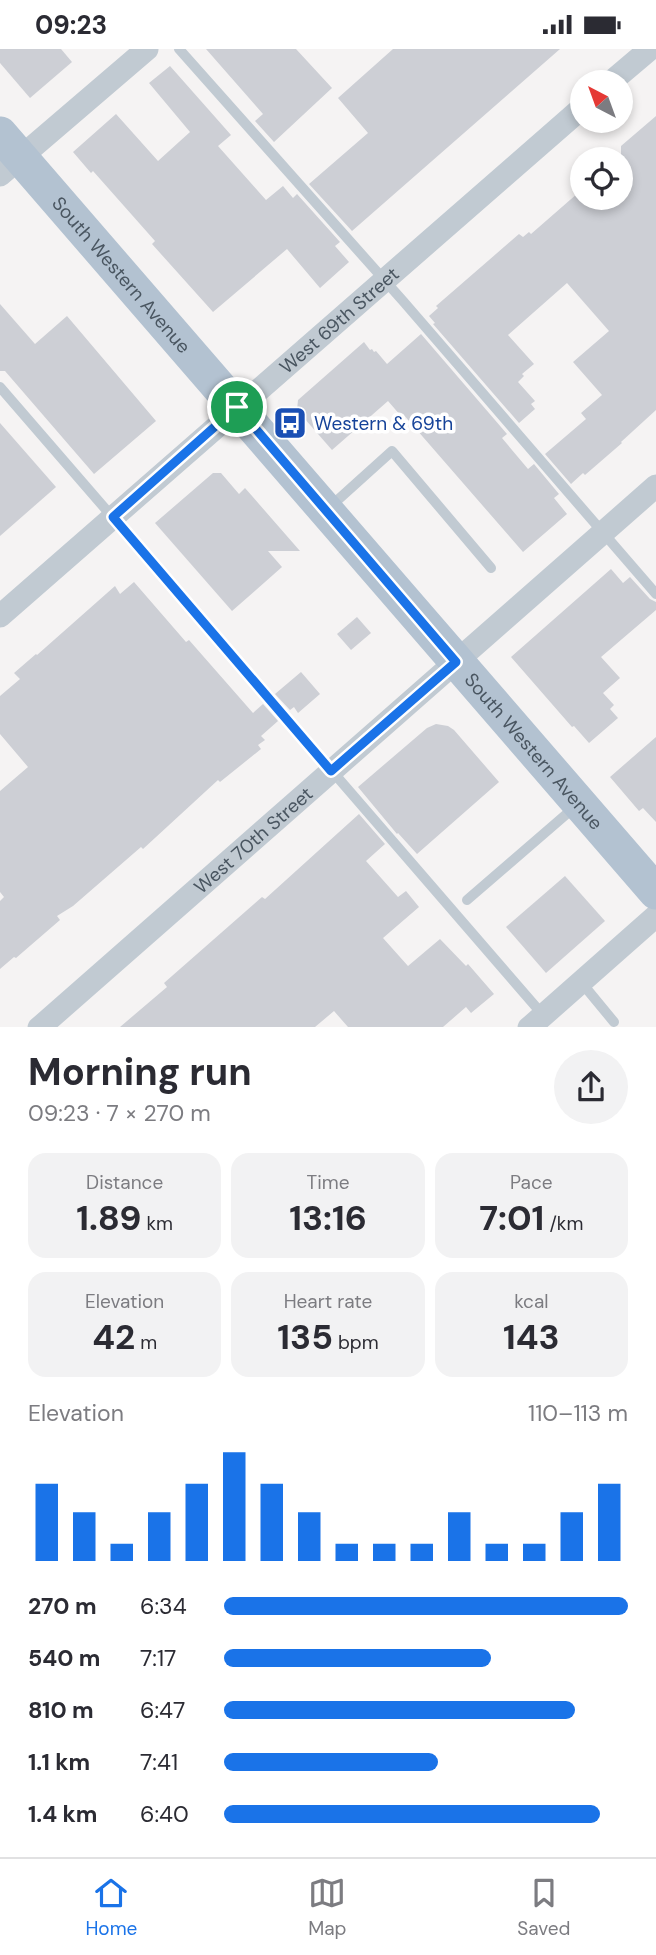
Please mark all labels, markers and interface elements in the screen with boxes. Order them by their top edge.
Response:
text: 09:23 [35,8,107,42]
north arrow [570,70,634,133]
map controls [570,70,633,210]
button: locate [570,147,633,210]
street label: South Western Avenue [47,191,196,358]
street label: West 69th Street [274,261,404,379]
pin [207,377,267,437]
icon: arrive [218,388,256,426]
bus stop icon: Western & 69th [271,404,309,442]
place label: Western & 69th [314,411,453,436]
street label: South Western Avenue [459,667,609,835]
street label: West 70th Street [188,781,318,899]
text: Morning run [28,1047,252,1097]
button: share [554,1050,628,1124]
text: 09:23 · 7 × 270 m [28,1098,211,1128]
text: Distance [86,1170,163,1195]
text: Time [307,1170,349,1195]
text: Pace [510,1170,553,1195]
text: 1.89 [76,1195,141,1241]
text: 13:16 [289,1195,367,1241]
text: 7:01 [479,1195,544,1241]
text: km [141,1211,173,1236]
text: /km [544,1211,583,1236]
text: Elevation [85,1289,164,1314]
text: Heart rate [284,1289,372,1314]
text: kcal [514,1289,548,1314]
text: 42 [92,1314,135,1360]
text: 135 [277,1314,333,1360]
text: 143 [503,1314,560,1360]
text: m [135,1330,157,1355]
text: bpm [333,1330,379,1355]
text: Elevation [28,1398,124,1428]
text: 110–113 m [528,1398,628,1428]
text: 270 m [28,1591,97,1621]
text: 6:34 [140,1591,187,1621]
text: 540 m [28,1643,101,1673]
text: 7:17 [140,1643,176,1673]
text: 810 m [28,1695,94,1725]
text: 6:47 [140,1695,185,1725]
text: 1.1 km [28,1747,90,1777]
text: 7:41 [140,1747,178,1777]
text: 1.4 km [28,1799,97,1829]
text: 6:40 [140,1799,189,1829]
tab: Home [85,1874,137,1941]
tab: Map [308,1874,346,1941]
tab: Saved [517,1874,571,1941]

